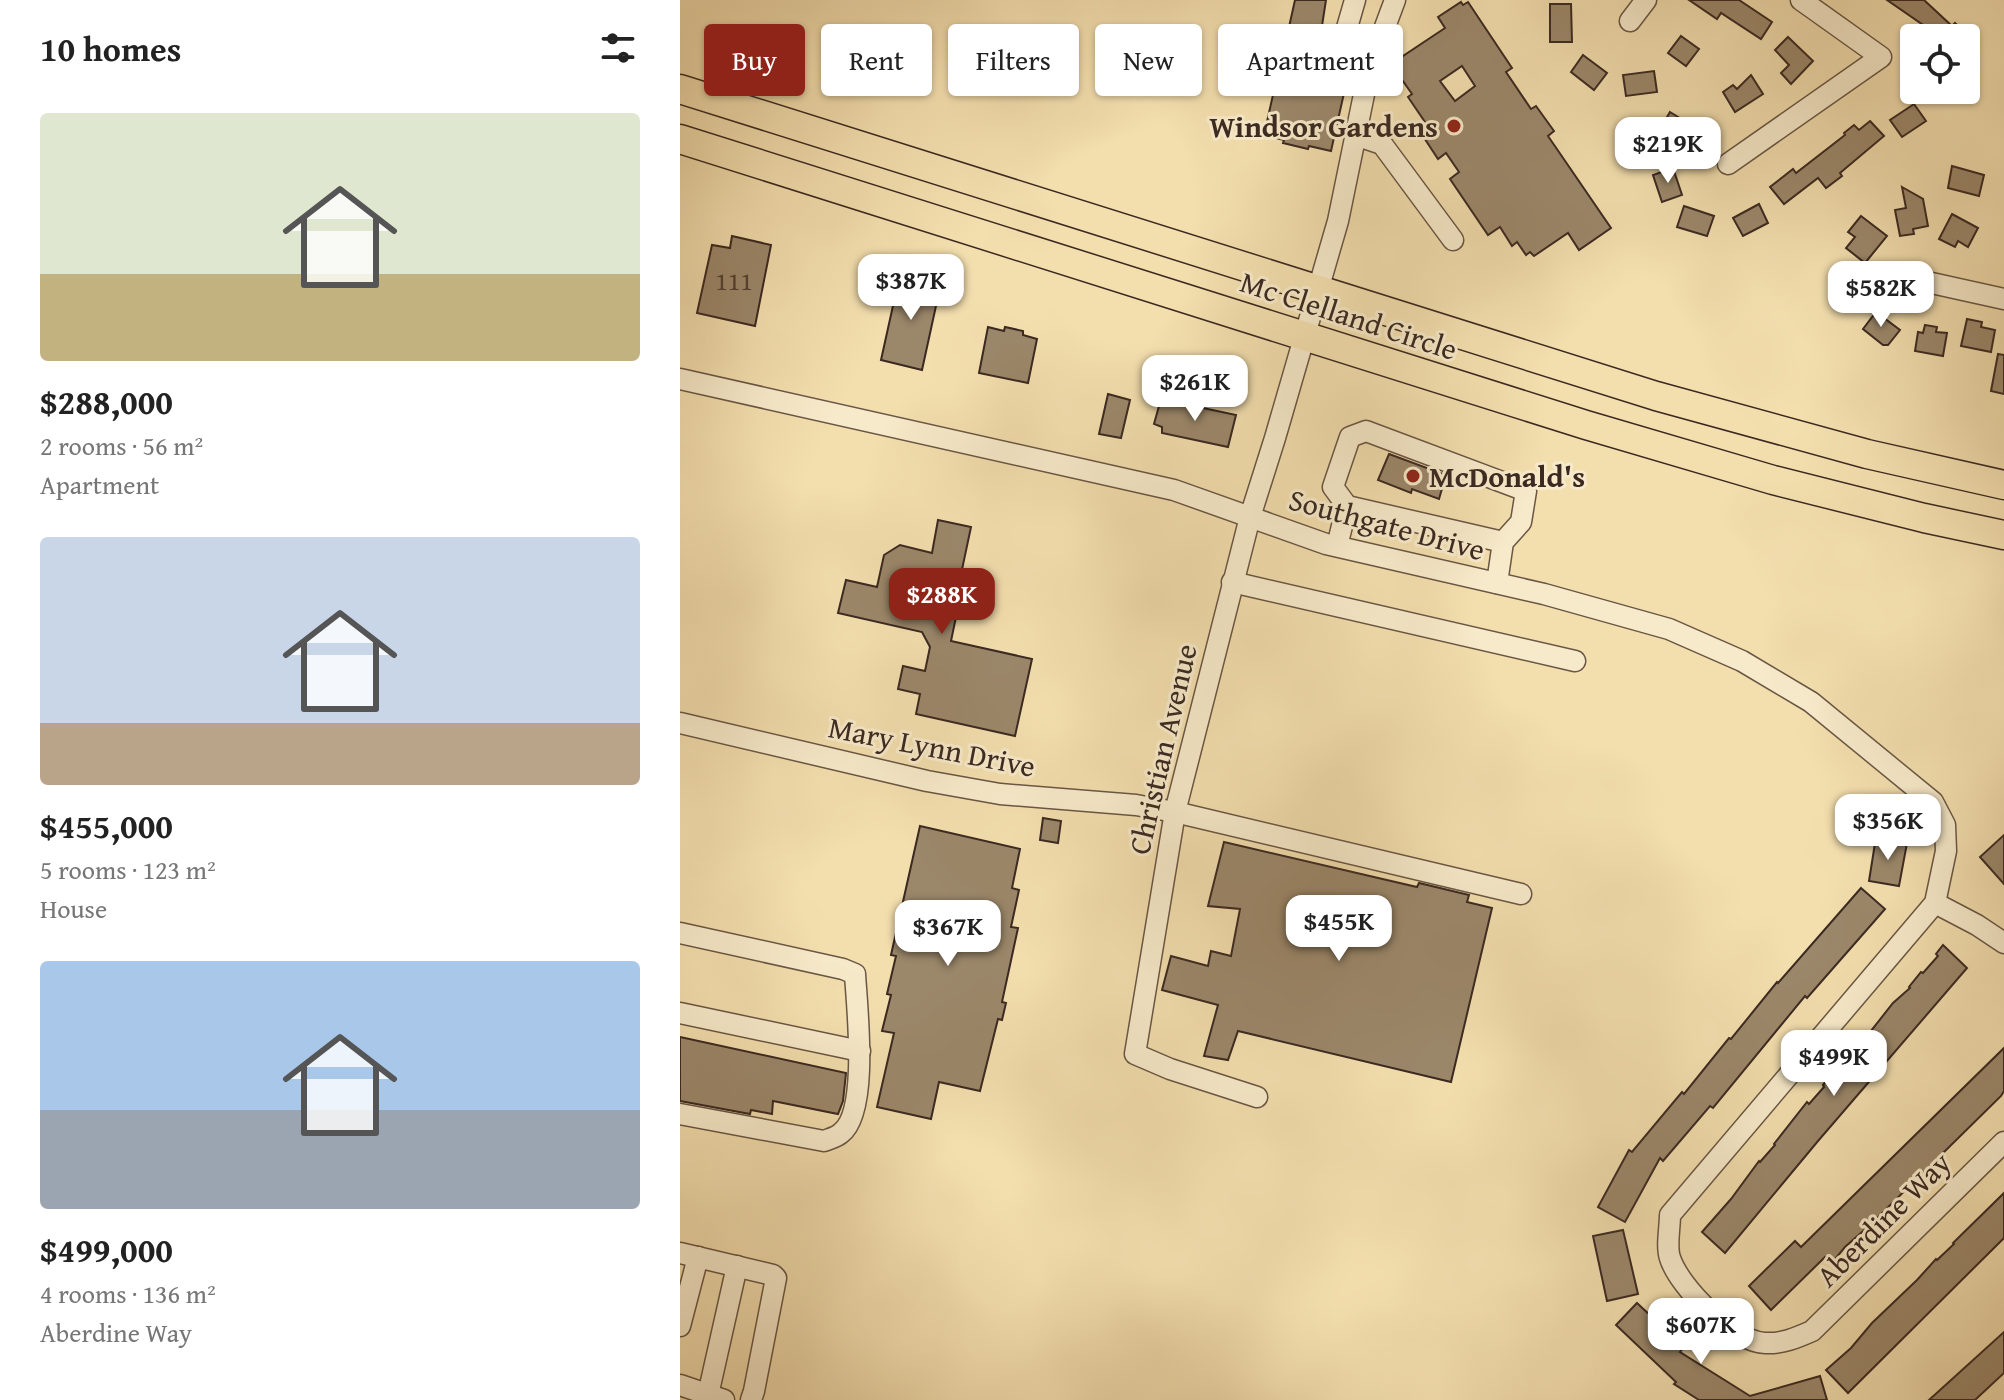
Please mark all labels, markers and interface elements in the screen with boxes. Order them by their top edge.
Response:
text: 10 homes [40,24,181,73]
chip: Buy [704,24,805,96]
chip: Rent [821,24,932,96]
chip: Filters [948,24,1079,96]
chip: New [1095,24,1202,96]
chip: Apartment [1218,24,1403,96]
map controls [1900,24,1980,104]
button: locate [1900,24,1980,104]
icon: filters [596,26,640,70]
place label: Windsor Gardens [1209,104,1438,148]
marker: Windsor Gardens [1445,117,1463,135]
pin: $219K [1612,117,1724,185]
text: $219K [1633,123,1703,162]
icon: home [268,165,412,309]
pin: $387K [855,254,967,322]
street label: Mc Clelland Circle [1235,259,1463,371]
text: $387K [876,260,946,299]
house number: 111 [715,261,753,300]
pin: $582K [1825,261,1937,329]
text: $582K [1846,267,1916,306]
pin: $261K [1139,355,1251,423]
text: $261K [1160,361,1230,400]
text: $288,000 [40,377,173,426]
text: 2 rooms · 56 m² [40,426,203,465]
place label: McDonald's [1429,454,1585,498]
text: Apartment [40,465,159,504]
marker: McDonald's [1404,467,1422,485]
street label: Southgate Drive [1284,477,1490,571]
pin: $288K [886,568,998,636]
text: $288K [907,574,977,613]
icon: home [268,589,412,733]
street label: Christian Avenue [1116,639,1208,859]
street label: Mary Lynn Drive [825,704,1039,788]
pin: $356K [1832,794,1944,862]
text: $356K [1853,800,1923,839]
text: $455,000 [40,801,173,850]
text: 5 rooms · 123 m² [40,850,216,889]
text: House [40,889,107,928]
pin: $455K [1283,895,1395,963]
pin: $367K [892,900,1004,968]
text: $455K [1304,901,1374,940]
text: $367K [913,906,983,945]
icon: home [268,1013,412,1157]
pin: $499K [1778,1030,1890,1098]
text: $499K [1799,1036,1869,1075]
street label: Aberdine Way [1805,1141,1961,1297]
text: $499,000 [40,1225,173,1274]
text: 4 rooms · 136 m² [40,1274,216,1313]
pin: $607K [1645,1298,1757,1366]
text: $607K [1666,1304,1736,1343]
text: Aberdine Way [40,1313,192,1352]

